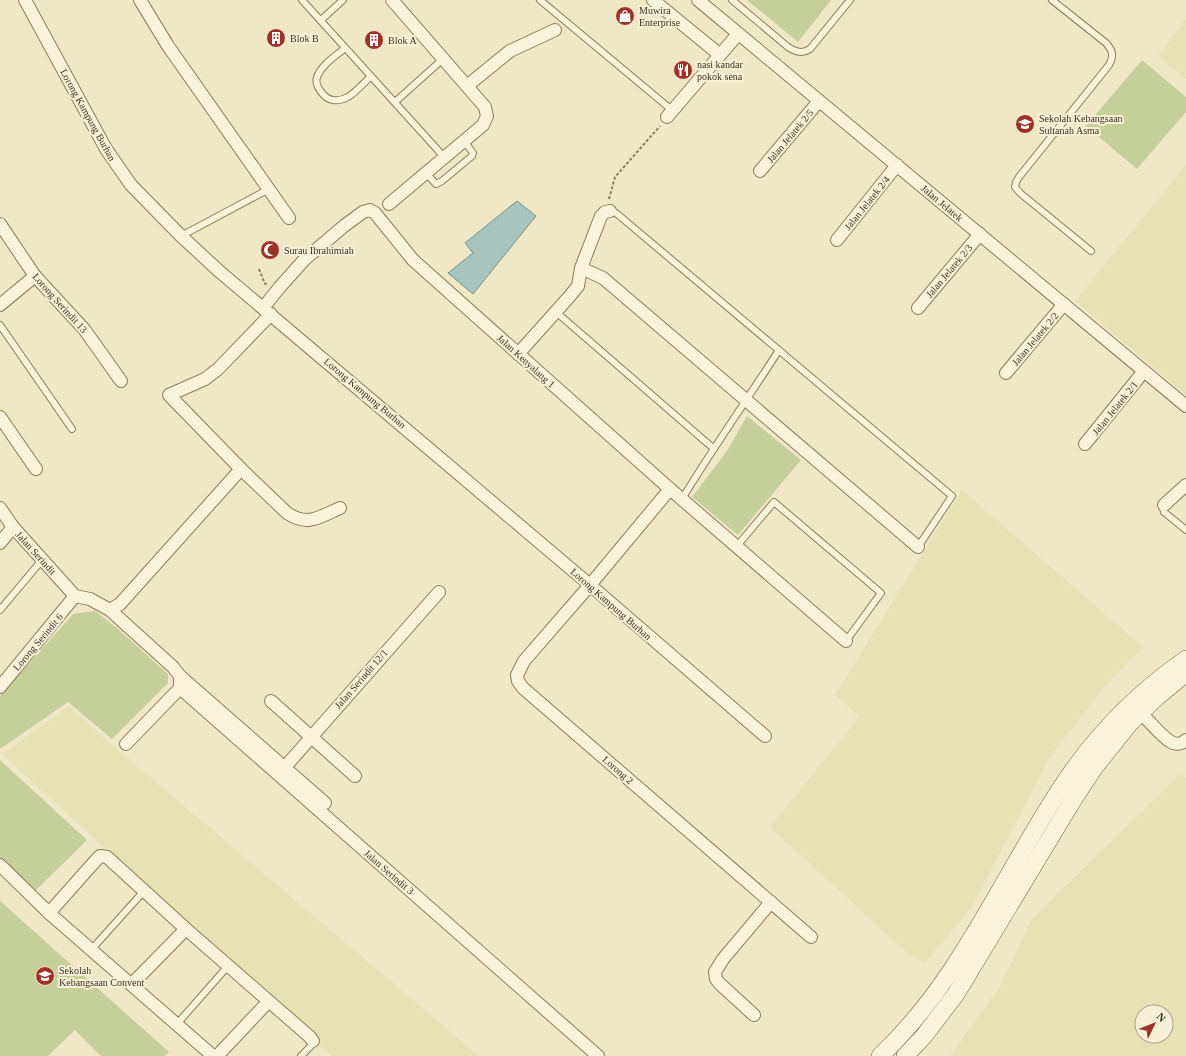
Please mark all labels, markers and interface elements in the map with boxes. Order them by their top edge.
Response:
shop icon: Muwira Enterprise [614,5,636,27]
place label: Muwira Enterprise [639,5,681,28]
building icon: Blok B [265,27,287,49]
building icon: Blok A [363,29,385,51]
place label: Blok B [290,33,319,44]
place label: Blok A [388,35,417,46]
restaurant icon: nasi kandar pokok sena [672,59,694,81]
place label: nasi kandar pokok sena [697,59,743,82]
street label: Lorong Kampung Burhan [58,67,118,163]
street label: Jalan Jelatek 2/5 [765,107,815,165]
school or university icon: Sekolah Kebangsaan Sultanah Asma [1014,113,1036,135]
place label: Sekolah Kebangsaan Sultanah Asma [1039,113,1123,136]
street label: Jalan Jelatek 2/4 [842,174,892,232]
street label: Jalan Jelatek [919,182,965,224]
mosque icon: Surau Ibrahimiah [259,239,281,261]
street label: Jalan Jelatek 2/3 [924,242,974,300]
place label: Surau Ibrahimiah [284,245,354,256]
street label: Lorong Serindit 13 [30,271,90,335]
street label: Jalan Jelatek 2/2 [1010,310,1060,368]
street label: Jalan Kenyalang 1 [495,332,557,390]
street label: Lorong Kampung Burhan [322,356,408,430]
street label: Jalan Jelatek 2/1 [1090,379,1140,437]
street label: Jalan Serindit [14,529,59,577]
street label: Lorong Kampung Burhan [568,566,654,642]
street label: Lorong Serindit 6 [11,611,65,673]
street label: Jalan Serindit 12/1 [332,647,390,711]
street label: Lorong 2 [600,754,636,786]
street label: Jalan Serindit 3 [362,847,416,897]
school or university icon: Sekolah Kebangsaan Convent [34,965,56,987]
place label: Sekolah Kebangsaan Convent [59,965,144,988]
north arrow [1134,1004,1174,1044]
text: N [1154,1010,1168,1024]

